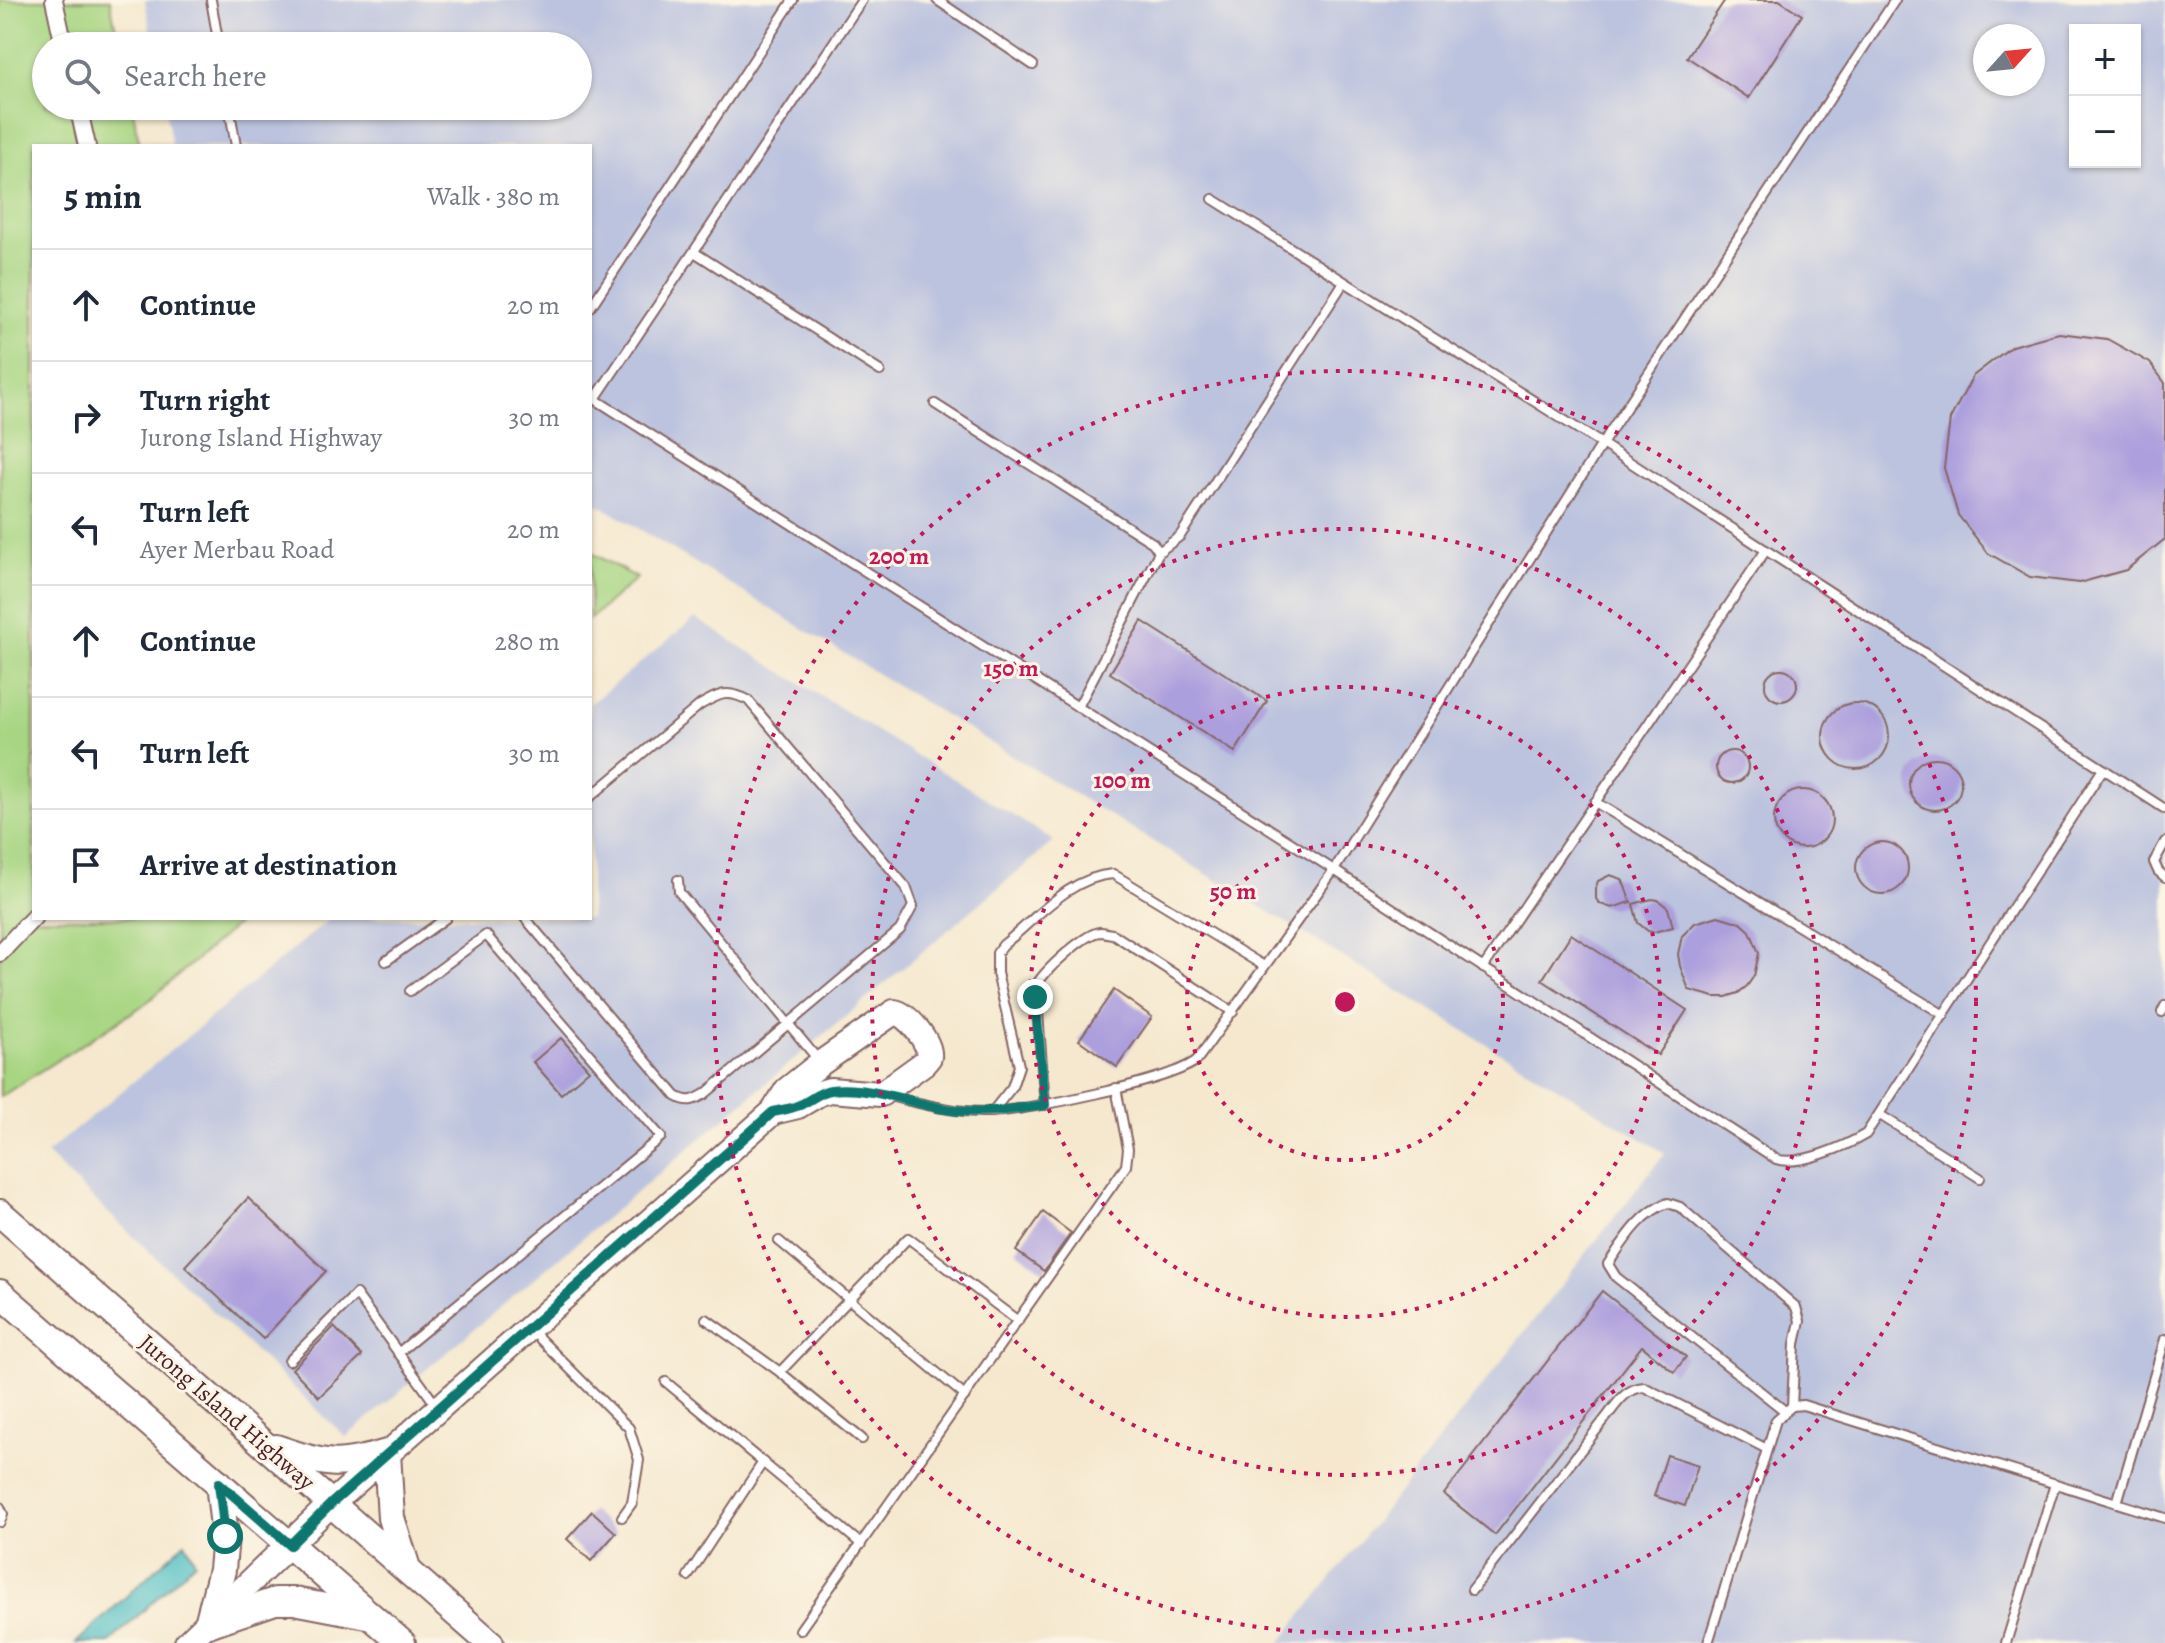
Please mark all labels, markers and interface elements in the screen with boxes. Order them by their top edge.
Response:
north arrow [1973,24,2045,96]
map controls [2069,24,2141,168]
button: + [2069,24,2141,96]
search box [32,32,592,120]
icon: search [60,54,104,98]
text: Search here [124,56,267,96]
button: − [2069,96,2141,168]
text: 5 min [64,173,142,220]
text: Walk · 380 m [427,179,560,214]
icon: ahead [64,283,108,327]
text: Continue [140,285,256,325]
text: 20 m [507,288,560,323]
text: Turn right [140,380,270,420]
icon: right [64,395,108,439]
text: 30 m [509,400,560,435]
text: Jurong Island Highway [140,420,382,455]
text: Turn left [140,492,249,532]
icon: left [64,507,108,551]
text: 20 m [507,512,560,547]
text: Ayer Merbau Road [140,532,334,567]
text: 200 m [869,540,929,572]
icon: ahead [64,619,108,663]
text: Continue [140,621,256,661]
text: 280 m [494,624,560,659]
text: 150 m [983,652,1039,684]
icon: left [64,731,108,775]
text: Turn left [140,733,249,773]
text: 30 m [509,736,560,771]
text: 100 m [1093,764,1151,796]
icon: arrive [64,843,108,887]
text: Arrive at destination [140,845,397,885]
text: 50 m [1210,875,1256,907]
route end [1017,979,1053,1015]
centre of rings [1331,988,1359,1016]
street label: Jurong Island Highway [132,1327,322,1498]
route start [207,1518,243,1554]

